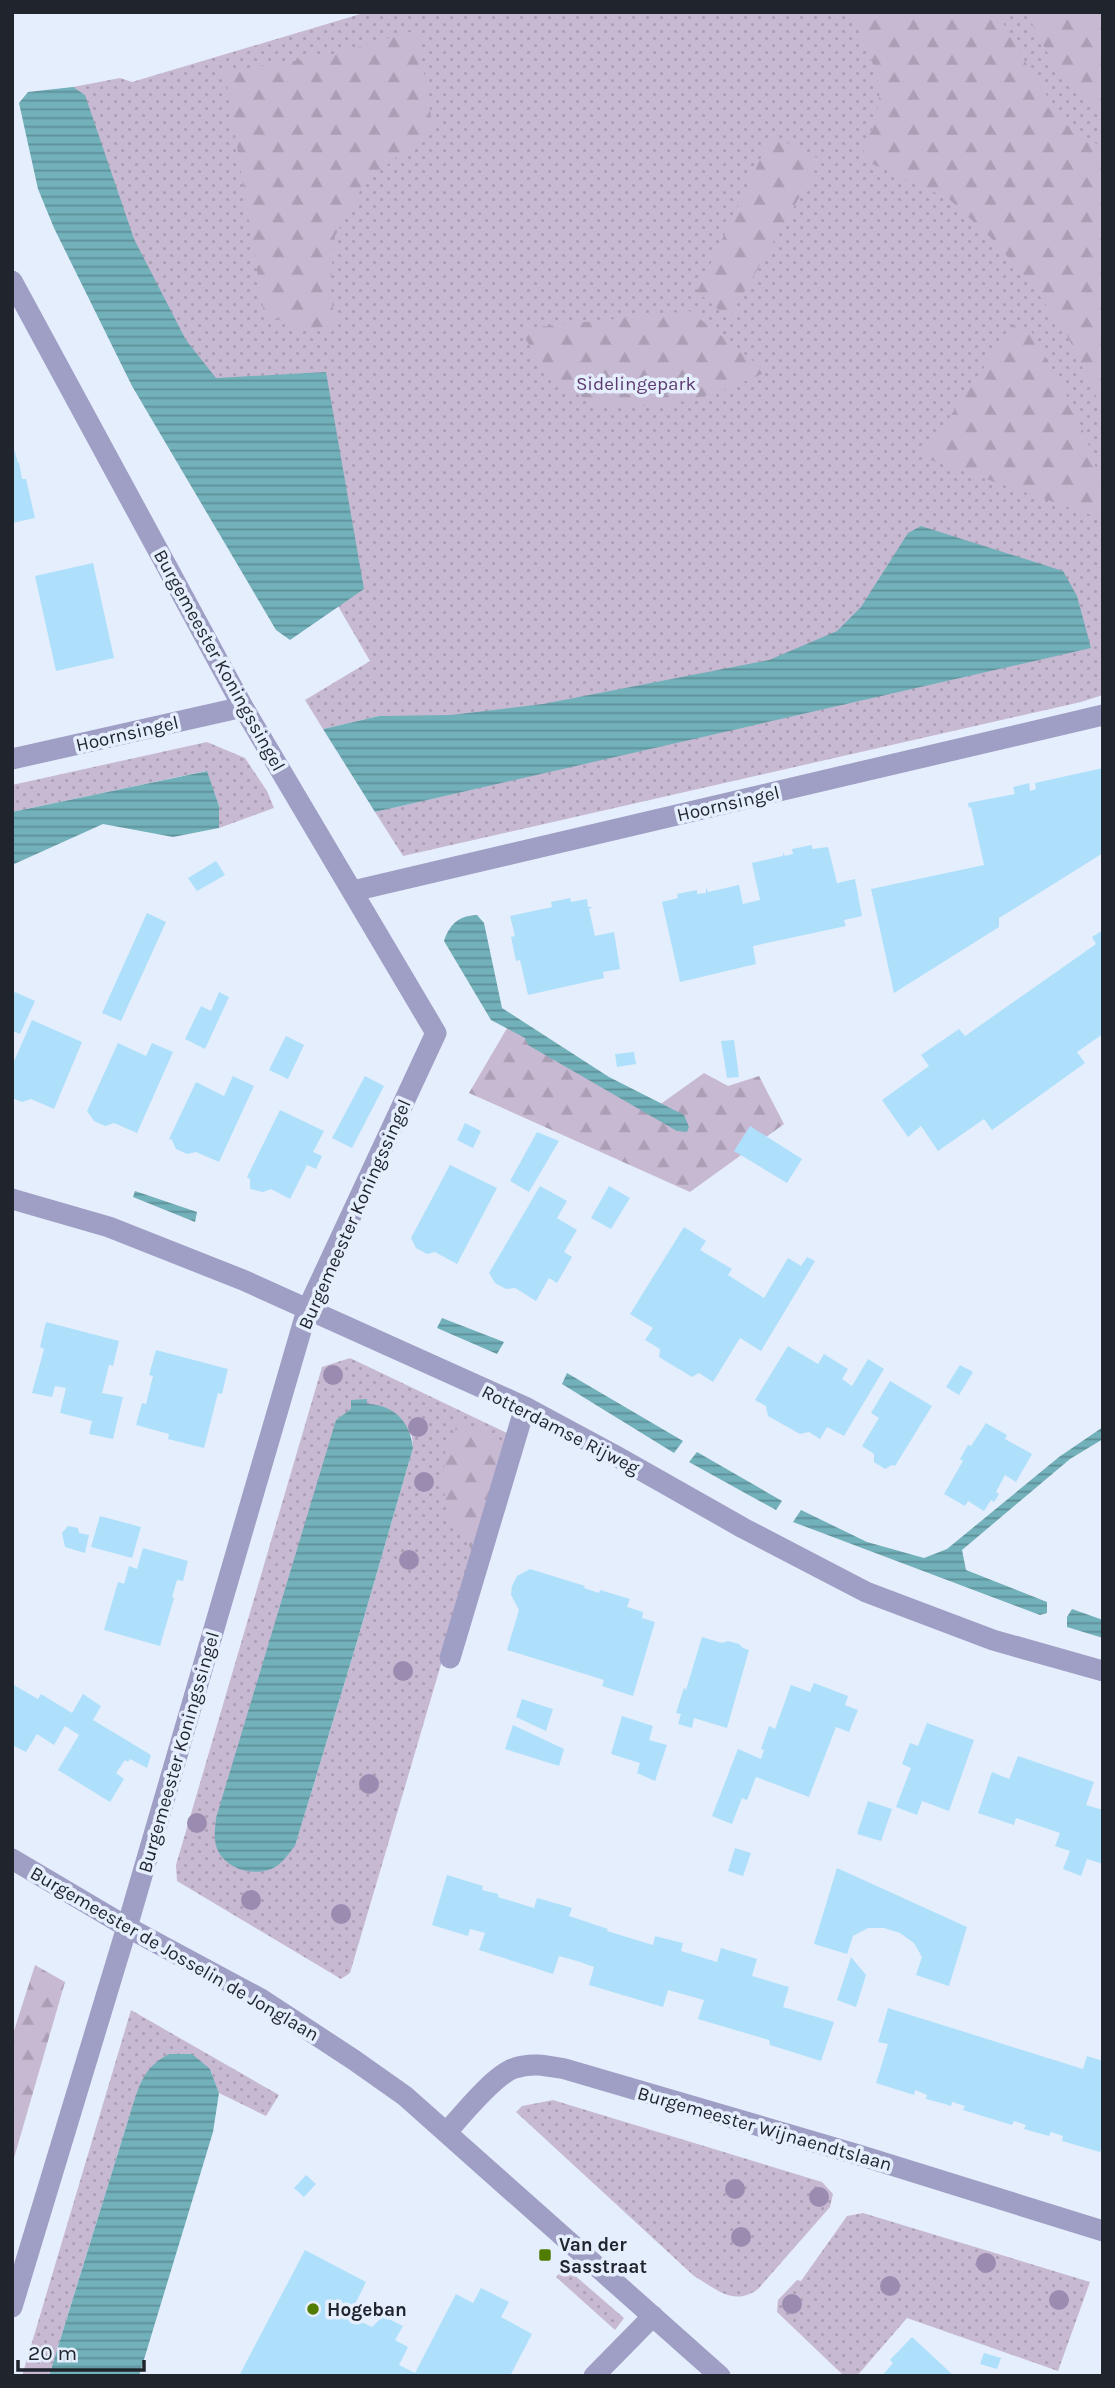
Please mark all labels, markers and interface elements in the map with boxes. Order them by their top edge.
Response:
park label: Sidelingepark [576,373,696,395]
street label: Burgemeester Koningssingel [149,546,289,775]
street label: Hoornsingel [74,711,181,756]
street label: Hoornsingel [675,781,782,826]
street label: Burgemeester Koningssingel [294,1096,416,1333]
street label: Rotterdamse Rijweg [478,1381,643,1479]
street label: Burgemeester Koningssingel [134,1629,224,1875]
street label: Burgemeester de Josselin de Jonglaan [26,1862,323,2046]
street label: Burgemeester Wijnaendtslaan [635,2082,895,2176]
place label: Van der Sasstraat [559,2234,647,2278]
marker: Van der Sasstraat [537,2247,553,2263]
place label: Hogeban [327,2299,407,2321]
marker: Hogeban [305,2301,321,2317]
scale bar [18,2328,144,2372]
text: 20 m [28,2341,77,2365]

